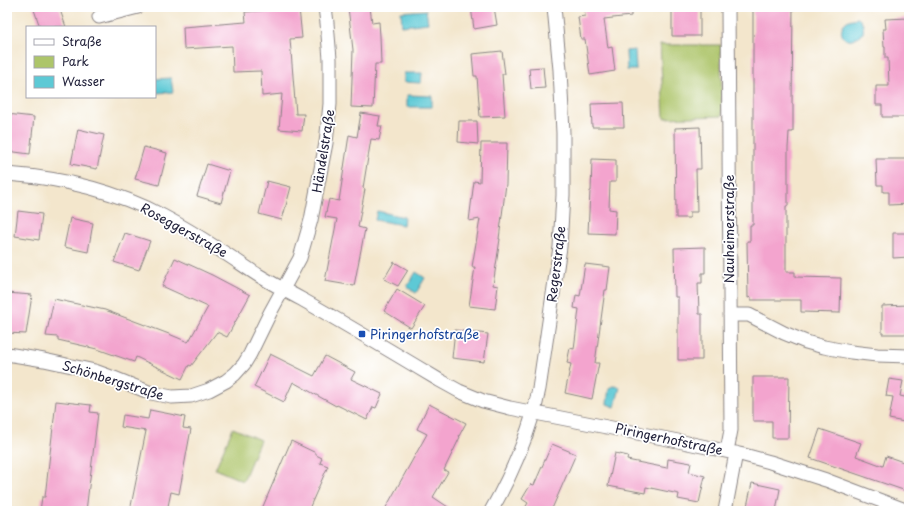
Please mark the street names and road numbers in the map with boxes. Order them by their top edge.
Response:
street label: Händelstraße [307,108,338,194]
street label: Nauheimerstraße [719,175,738,283]
street label: Roseggerstraße [137,198,231,261]
street label: Regerstraße [541,225,570,303]
street label: Schönbergstraße [60,355,166,404]
street label: Piringerhofstraße [614,418,725,459]

